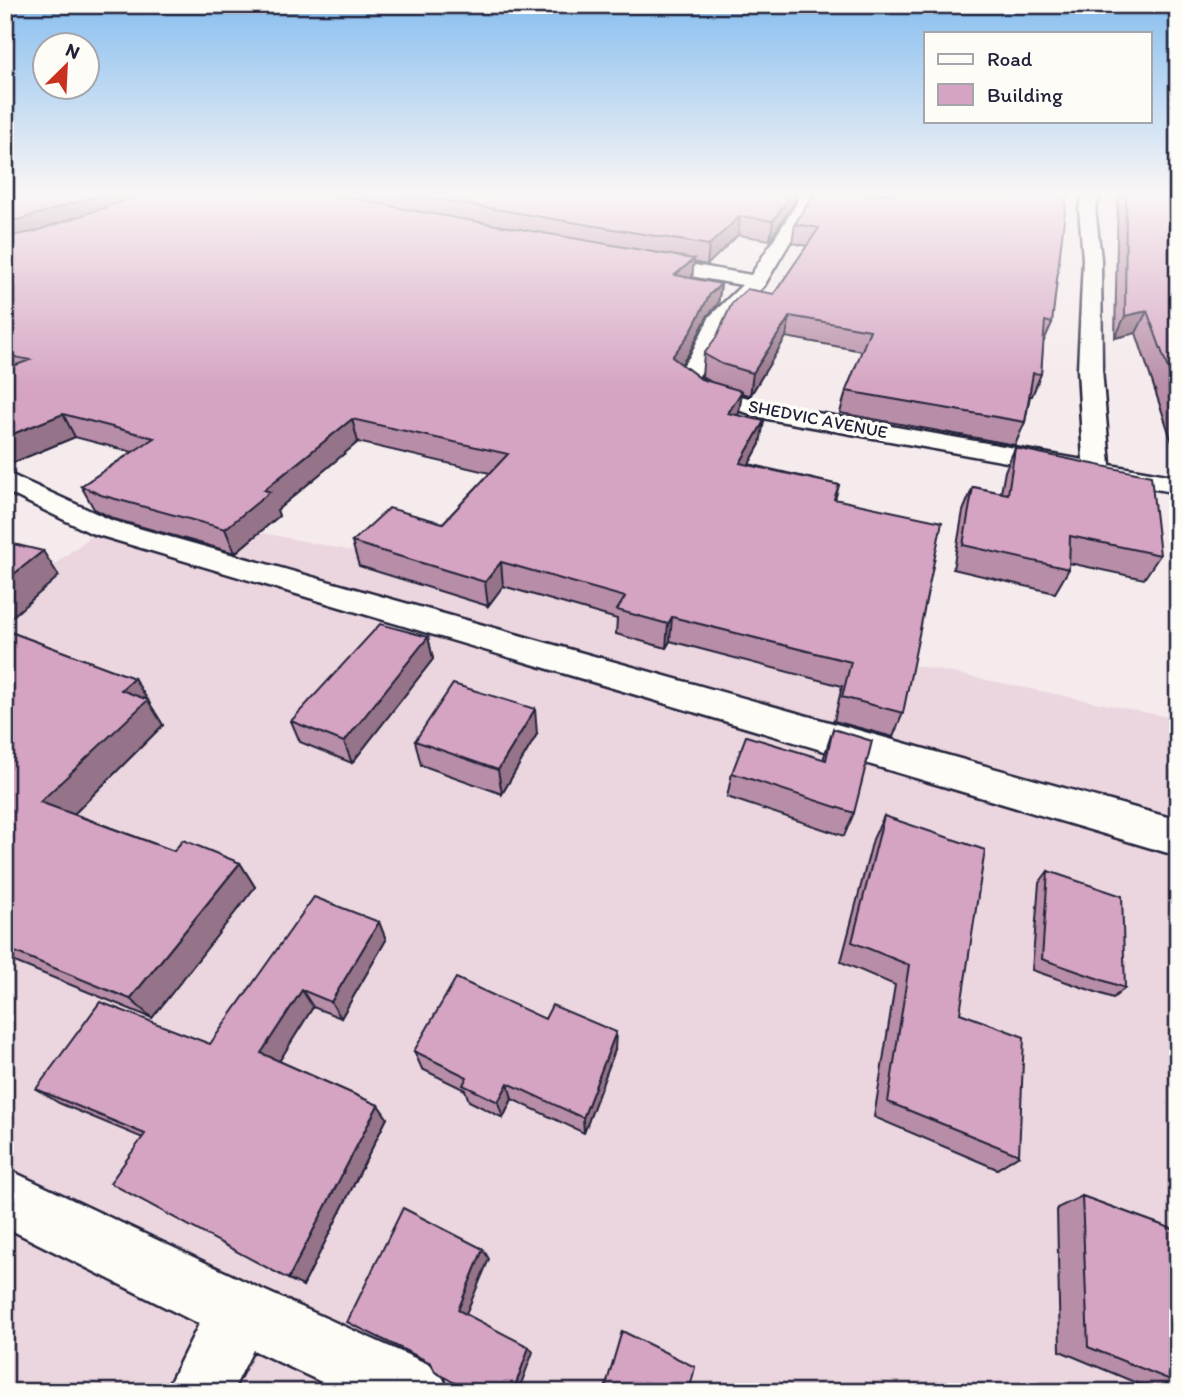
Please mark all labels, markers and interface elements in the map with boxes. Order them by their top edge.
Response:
north arrow [32,32,102,102]
legend [924,32,1152,122]
text: N [62,38,83,64]
text: Road [987,46,1033,71]
text: Building [987,82,1063,107]
street label: SHEDVIC AVENUE [746,395,890,443]

